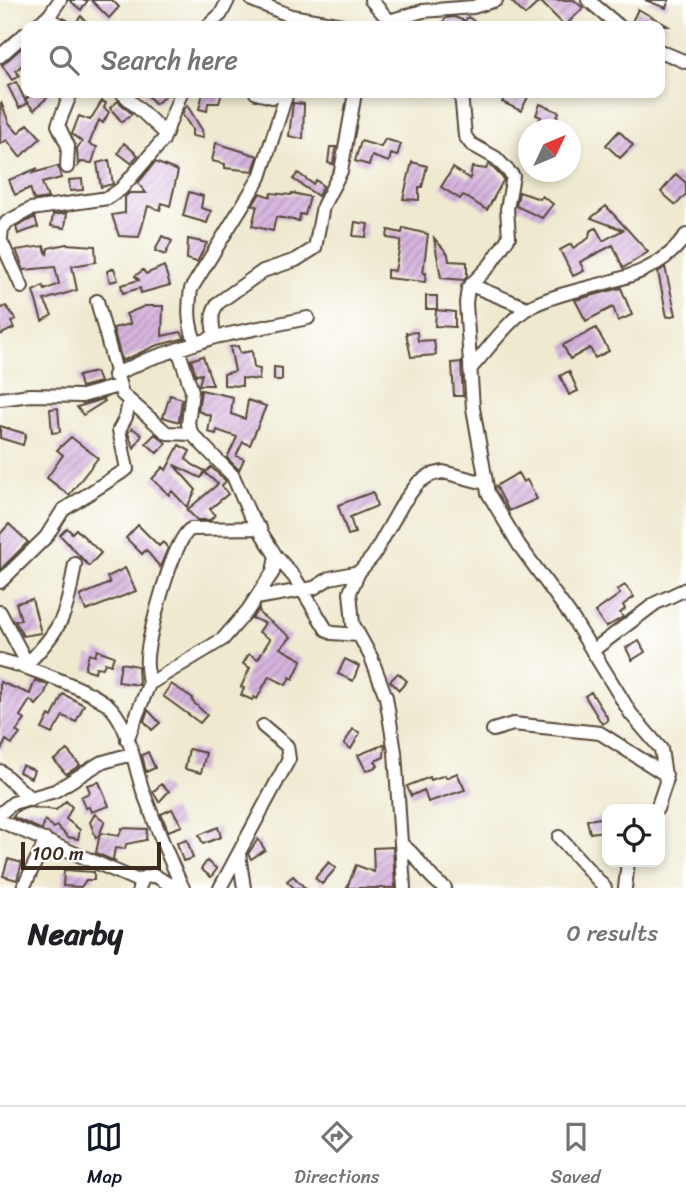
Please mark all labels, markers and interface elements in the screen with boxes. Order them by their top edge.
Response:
search box [21,21,665,98]
text: Search here [101,37,238,83]
icon: search [45,41,83,79]
north arrow [518,119,581,182]
map controls [602,804,665,867]
button: locate [602,804,665,867]
text: 100 m [32,837,84,870]
scale bar [21,839,161,871]
text: Nearby [28,907,123,961]
text: 0 results [566,913,658,954]
tab: Map [85,1118,123,1193]
tab: Directions [294,1118,380,1193]
tab: Saved [550,1118,601,1193]

